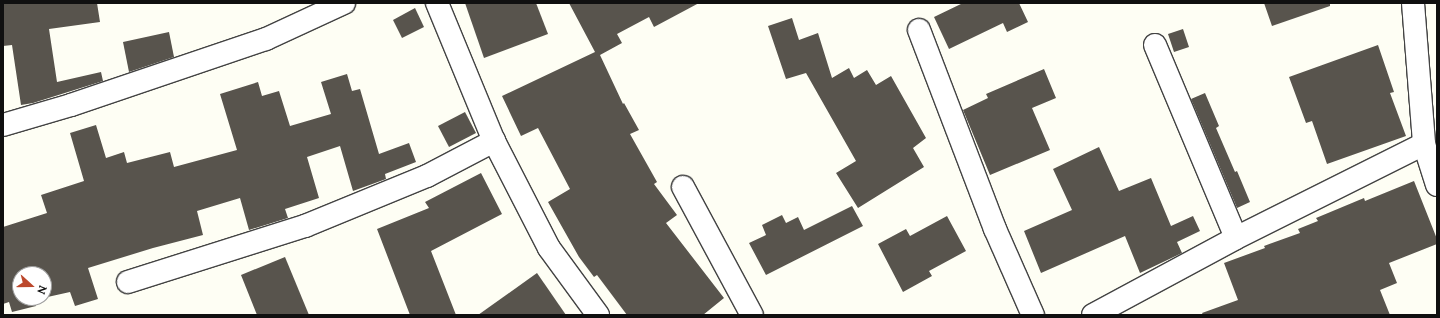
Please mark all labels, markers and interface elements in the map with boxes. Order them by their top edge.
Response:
north arrow [12,266,52,306]
text: N [34,283,50,296]

